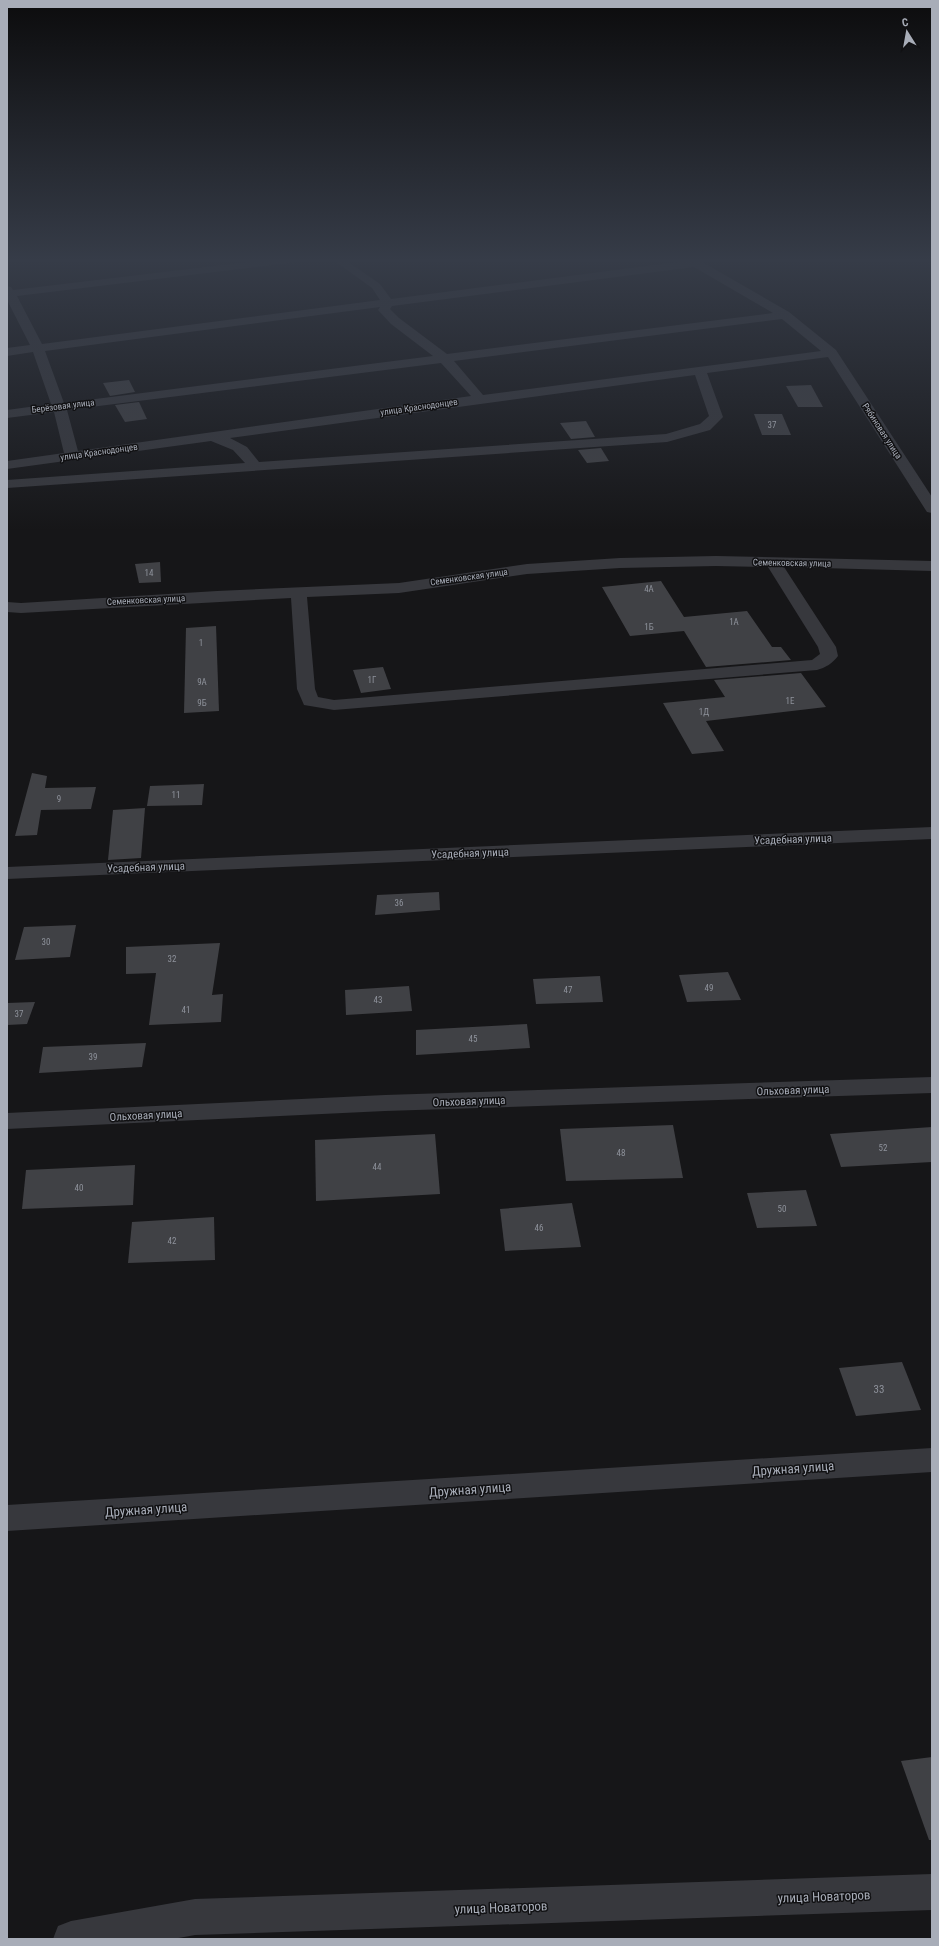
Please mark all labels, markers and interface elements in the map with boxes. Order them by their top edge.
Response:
north arrow [887,12,927,52]
text: С [901,16,910,30]
street label: Берёзовая улица [31,397,95,415]
street label: улица Краснодонцев [380,397,459,417]
street label: Рябиновая улица [860,401,904,461]
house number: 37 [768,420,777,430]
street label: улица Краснодонцев [60,442,139,462]
street label: Семенковская улица [753,557,831,569]
street label: Семенковская улица [430,567,508,587]
house number: 14 [145,568,154,578]
house number: 4А [644,584,654,594]
street label: Семенковская улица [107,593,185,607]
house number: 1А [729,617,739,627]
house number: 1Б [644,622,654,632]
house number: 1 [199,638,203,648]
house number: 1Г [368,675,377,685]
house number: 9А [197,677,207,687]
house number: 1Е [786,696,795,706]
house number: 9Б [197,698,207,708]
house number: 1Д [699,707,709,717]
house number: 11 [172,790,180,800]
house number: 9 [57,794,61,804]
street label: Усадебная улица [754,832,832,847]
street label: Усадебная улица [431,846,509,861]
street label: Усадебная улица [107,860,185,875]
house number: 36 [395,898,403,908]
house number: 30 [42,937,50,947]
house number: 32 [168,954,177,964]
house number: 49 [705,983,713,993]
house number: 47 [564,985,573,995]
house number: 43 [374,995,382,1005]
house number: 41 [182,1005,190,1015]
house number: 37 [15,1009,24,1019]
house number: 45 [469,1034,478,1044]
house number: 39 [89,1052,97,1062]
street label: Ольховая улица [756,1083,830,1098]
street label: Ольховая улица [432,1094,506,1109]
street label: Ольховая улица [109,1107,183,1124]
house number: 52 [879,1143,888,1153]
house number: 48 [617,1148,625,1158]
house number: 44 [373,1162,382,1172]
house number: 40 [75,1183,83,1193]
house number: 50 [778,1204,786,1214]
house number: 46 [535,1223,543,1233]
house number: 42 [168,1236,177,1246]
house number: 33 [874,1383,884,1396]
street label: Дружная улица [751,1458,835,1479]
street label: Дружная улица [428,1479,512,1500]
street label: Дружная улица [104,1499,188,1520]
street label: улица Новаторов [777,1887,871,1906]
street label: улица Новаторов [454,1898,548,1917]

